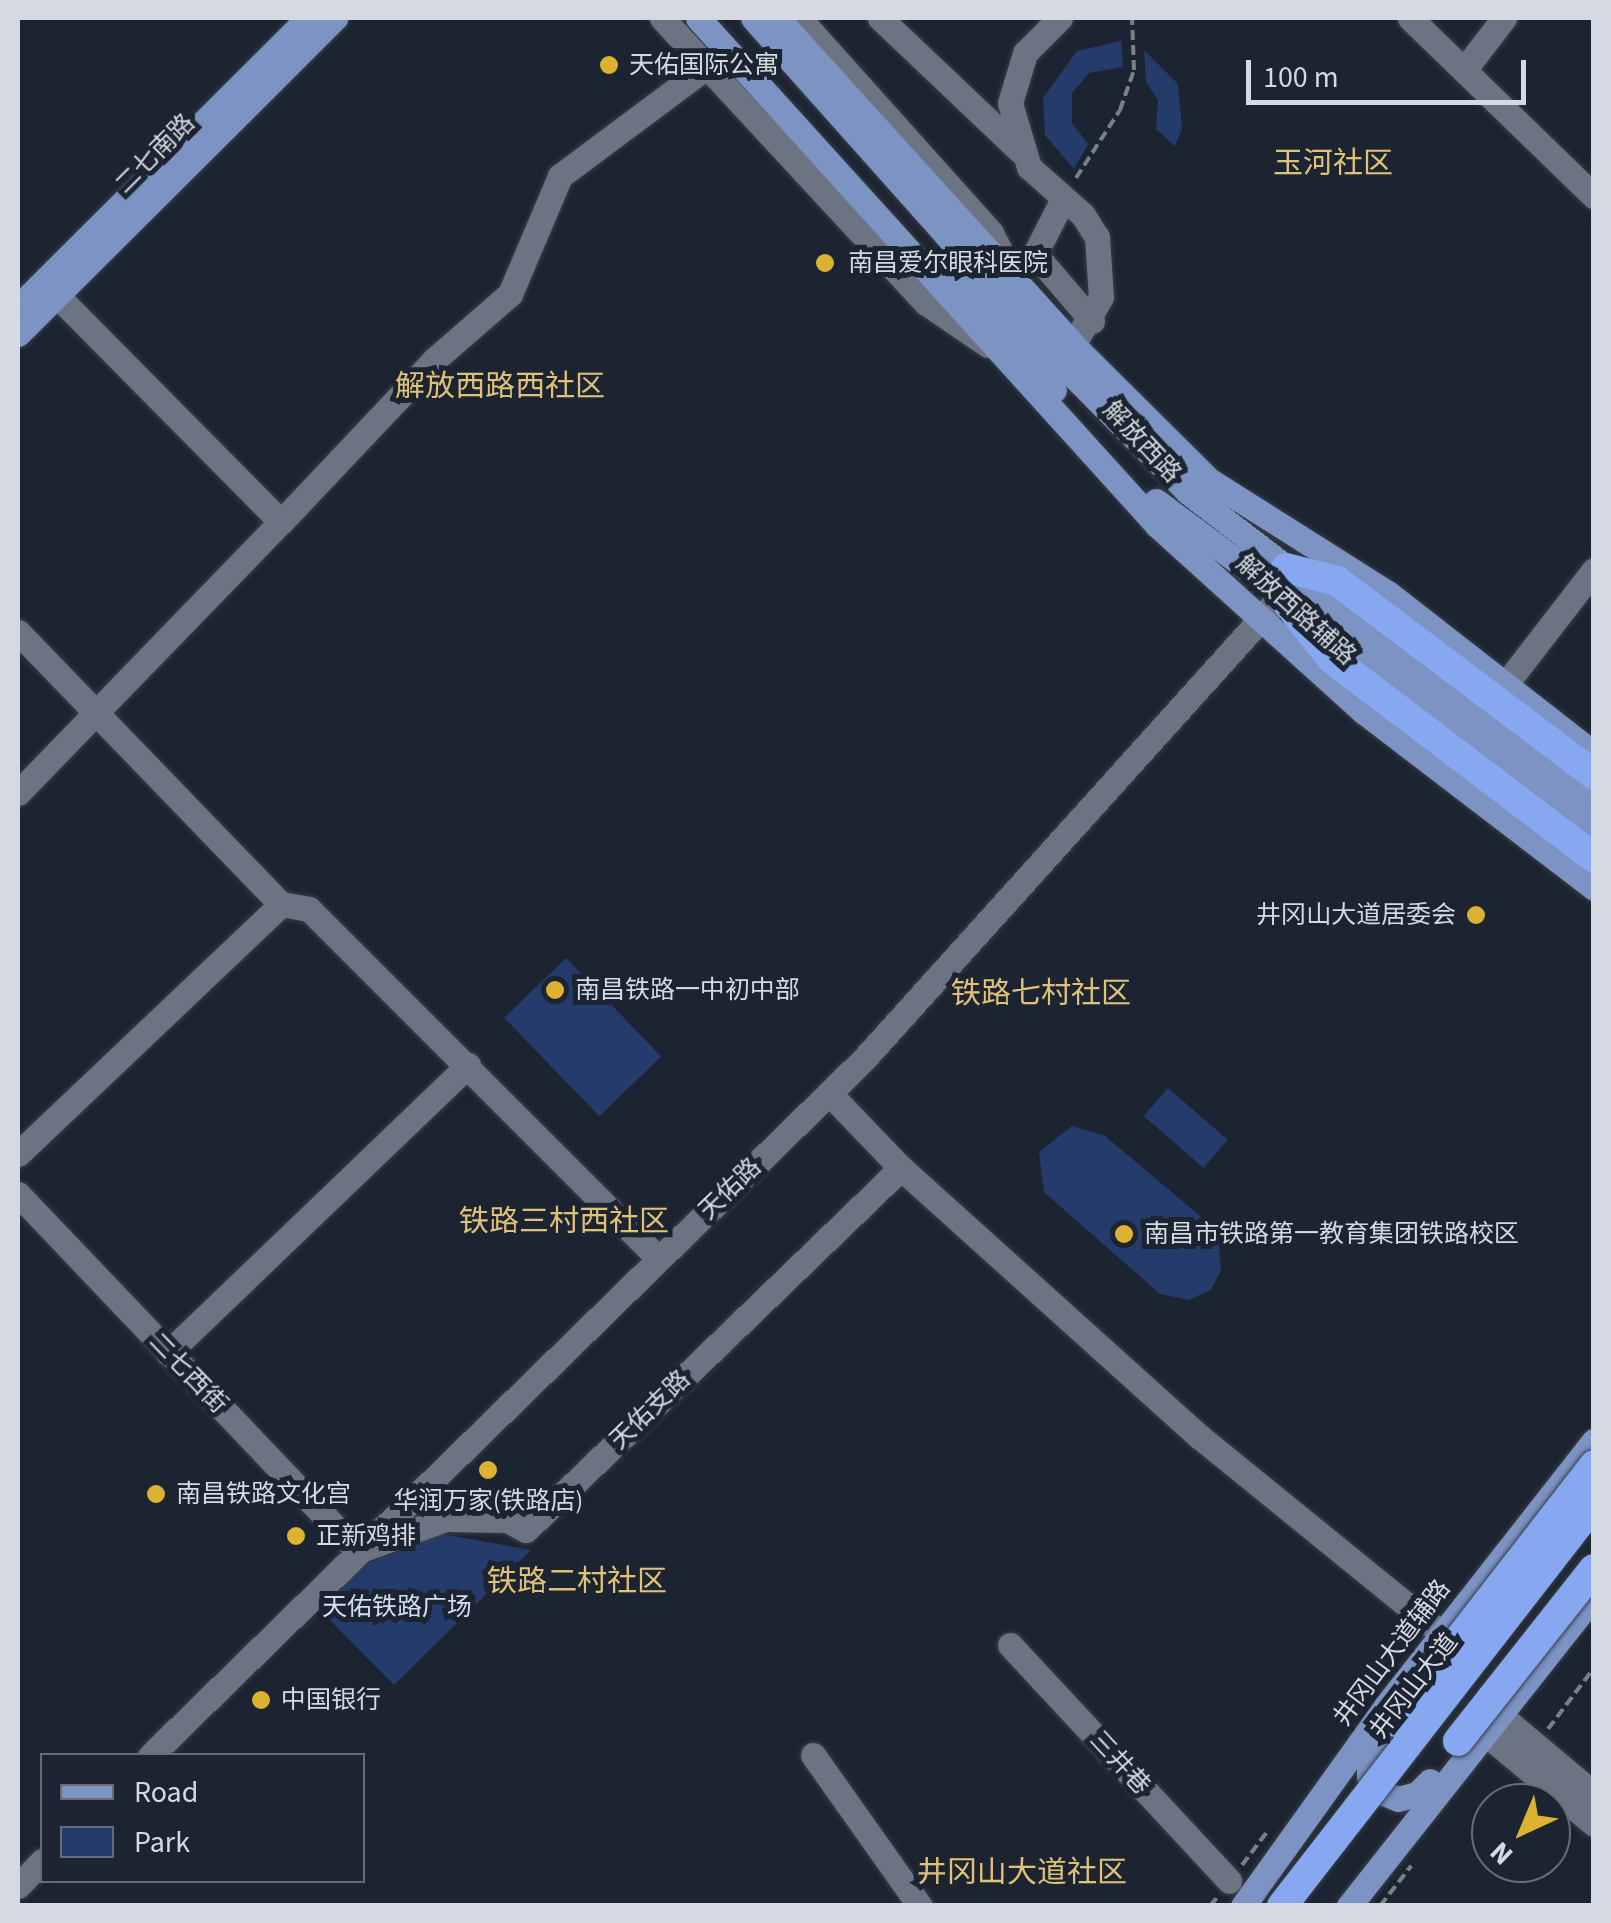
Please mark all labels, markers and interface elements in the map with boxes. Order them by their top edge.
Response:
scale bar [1251,40,1531,102]
place label: 天佑国际公寓 [629,50,779,80]
marker: 天佑国际公寓 [598,54,620,76]
text: 100 m [1263,56,1339,99]
street label: 二七南路 [109,108,201,200]
district label: 玉河社区 [1273,146,1393,182]
place label: 南昌爱尔眼科医院 [848,248,1048,278]
marker: 南昌爱尔眼科医院 [812,250,838,276]
district label: 解放西路西社区 [395,369,605,405]
street label: 解放西路 [1097,395,1187,489]
street label: 解放西路辅路 [1230,549,1362,671]
place label: 井冈山大道居委会 [1256,900,1456,930]
marker: 井冈山大道居委会 [1465,904,1487,926]
place label: 南昌铁路一中初中部 [575,975,800,1005]
district label: 铁路七村社区 [951,976,1131,1012]
marker: 南昌铁路一中初中部 [544,979,566,1001]
street label: 天佑路 [693,1152,767,1226]
district label: 铁路三村西社区 [459,1204,669,1240]
place label: 南昌市铁路第一教育集团铁路校区 [1144,1219,1519,1249]
marker: 南昌市铁路第一教育集团铁路校区 [1113,1223,1135,1245]
street label: 二七西街 [142,1327,234,1419]
street label: 天佑支路 [604,1364,696,1456]
marker: 华润万家(铁路店) [477,1459,499,1481]
place label: 南昌铁路文化宫 [176,1479,351,1509]
marker: 南昌铁路文化宫 [145,1483,167,1505]
place label: 华润万家(铁路店) [393,1486,583,1516]
place label: 正新鸡排 [316,1521,416,1551]
marker: 正新鸡排 [285,1525,307,1547]
district label: 铁路二村社区 [487,1564,667,1600]
street label: 井冈山大道辅路 [1327,1574,1457,1732]
park label: 天佑铁路广场 [322,1592,472,1622]
street label: 井冈山大道 [1364,1628,1464,1744]
place label: 中国银行 [281,1685,381,1715]
marker: 中国银行 [250,1689,272,1711]
street label: 三井巷 [1083,1725,1157,1801]
legend [40,1753,365,1883]
text: Road [134,1771,198,1814]
north arrow [1471,1783,1571,1883]
text: Park [134,1821,190,1864]
text: N [1481,1832,1522,1874]
district label: 井冈山大道社区 [917,1855,1127,1891]

